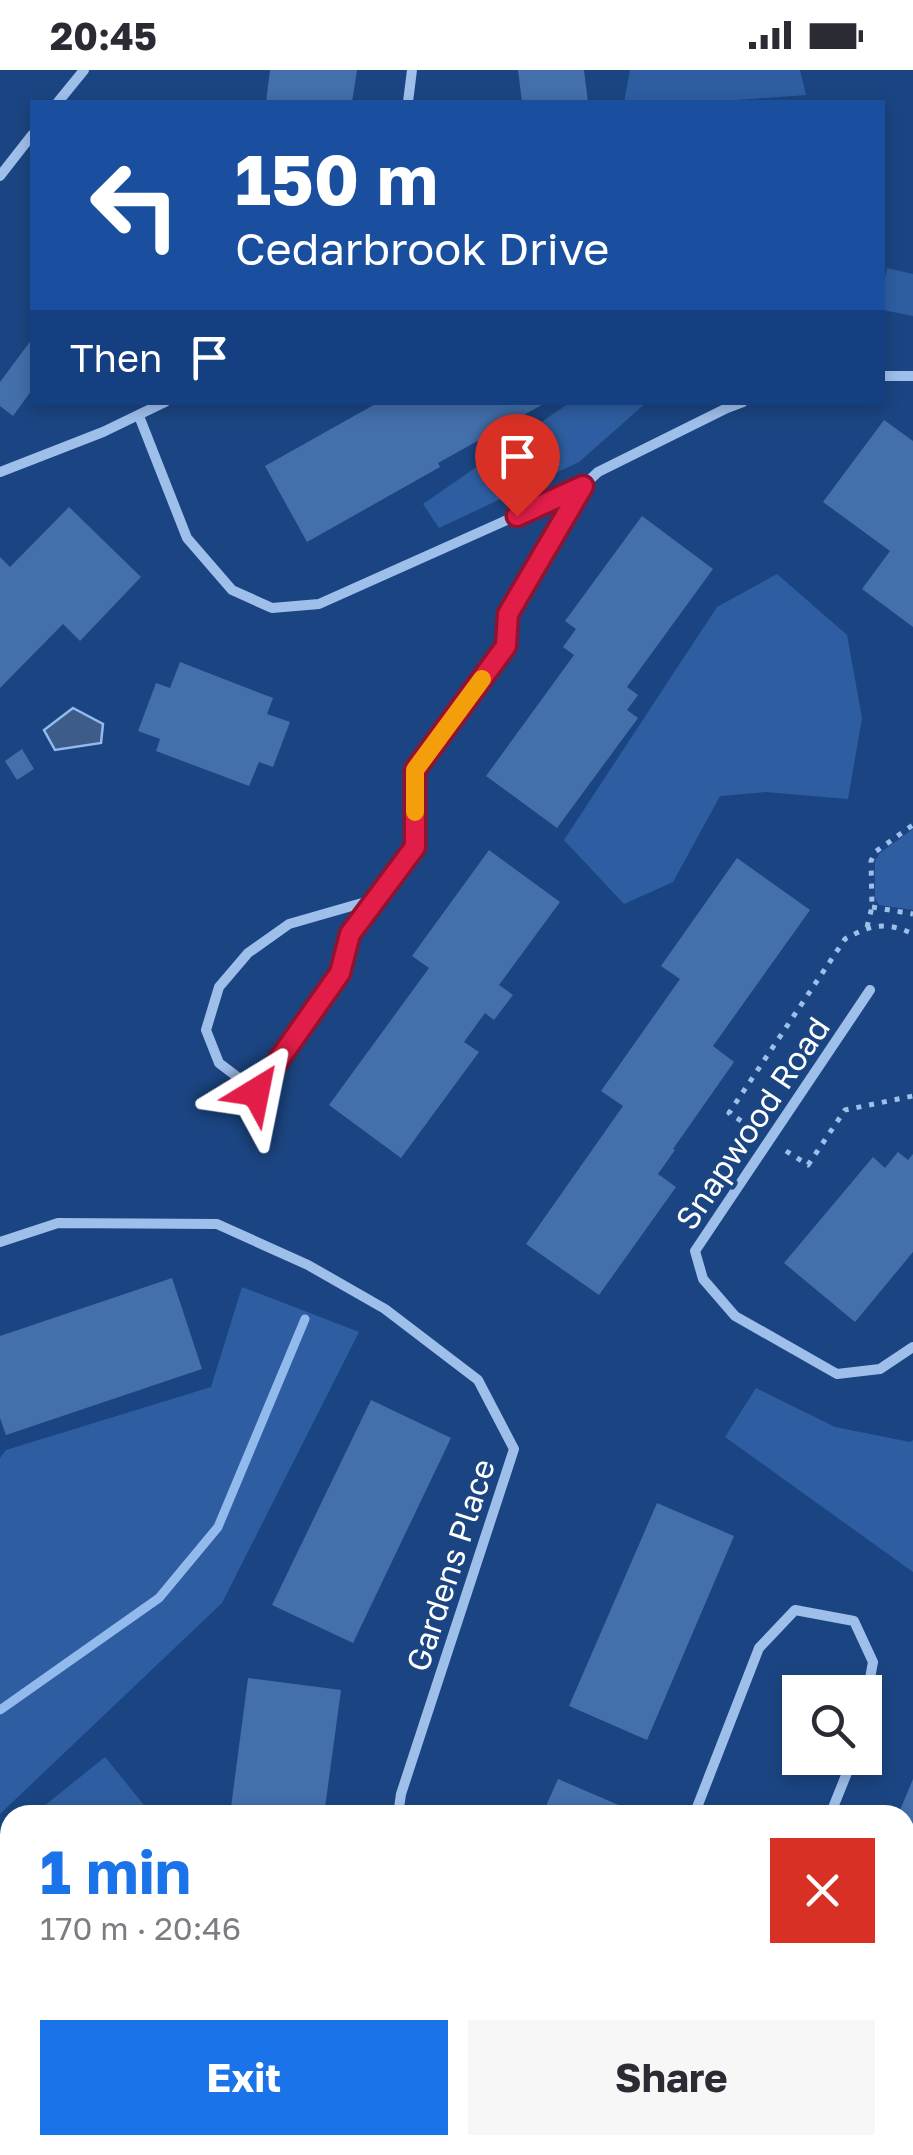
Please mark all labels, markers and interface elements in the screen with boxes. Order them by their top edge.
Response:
text: 20:45 [50,13,157,58]
text: 150 m [235,136,438,220]
icon: left [70,140,200,270]
text: Cedarbrook Drive [235,221,609,275]
icon: arrive [182,330,237,385]
text: Then [70,335,162,380]
pin [475,414,560,517]
icon: arrive [490,429,545,484]
street label: Snapwood Road [667,1010,837,1236]
position arrow [204,1040,308,1144]
street label: Gardens Place [398,1454,502,1676]
map controls [782,1675,882,1775]
button: search [782,1675,882,1775]
text: 1 min [40,1835,191,1907]
button: close [770,1838,875,1943]
text: 170 m · 20:46 [40,1909,241,1947]
button: Exit [40,2020,448,2135]
button: Share [468,2020,875,2135]

